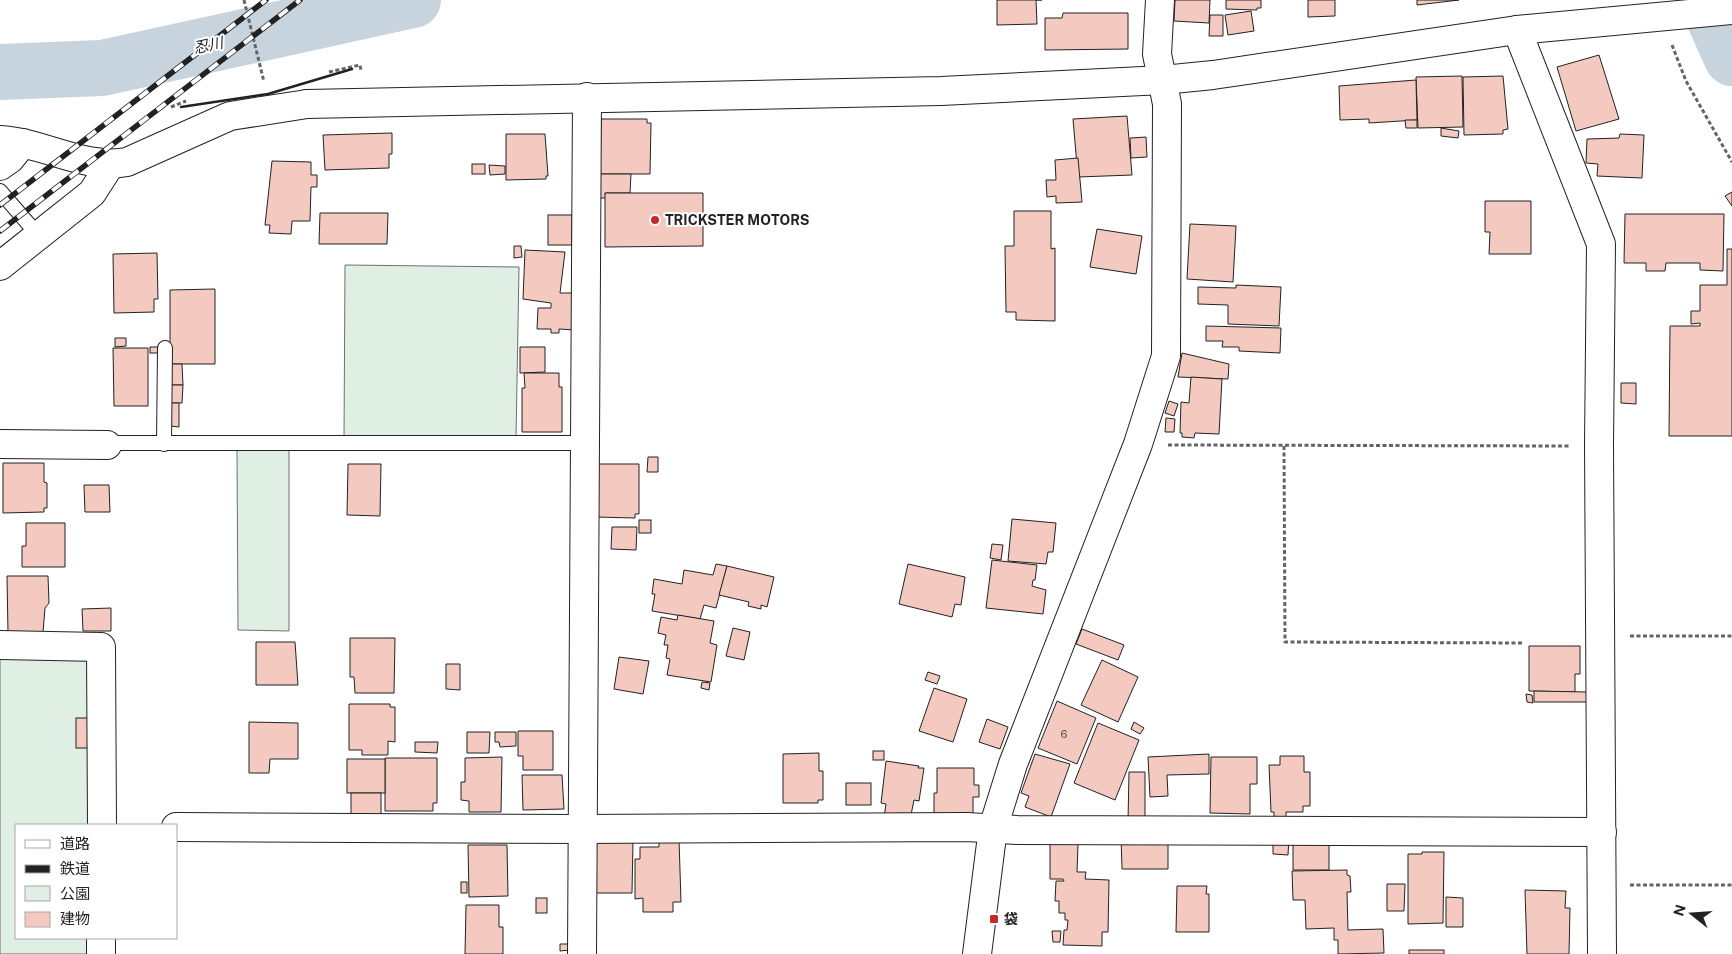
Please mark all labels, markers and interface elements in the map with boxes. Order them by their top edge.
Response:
water label: 忍川 [192,33,226,56]
place label: TRICKSTER MOTORS [665,212,809,228]
marker: TRICKSTER MOTORS [649,214,661,226]
house number: 6 [1061,728,1068,740]
legend [15,824,178,939]
text: 道路 [60,835,90,852]
text: 鉄道 [60,860,90,877]
text: 公園 [60,885,90,902]
north arrow [1667,889,1717,939]
text: N [1670,903,1689,918]
text: 建物 [60,910,90,927]
place label: 袋 [1004,911,1018,927]
marker: 袋 [988,913,1000,925]

